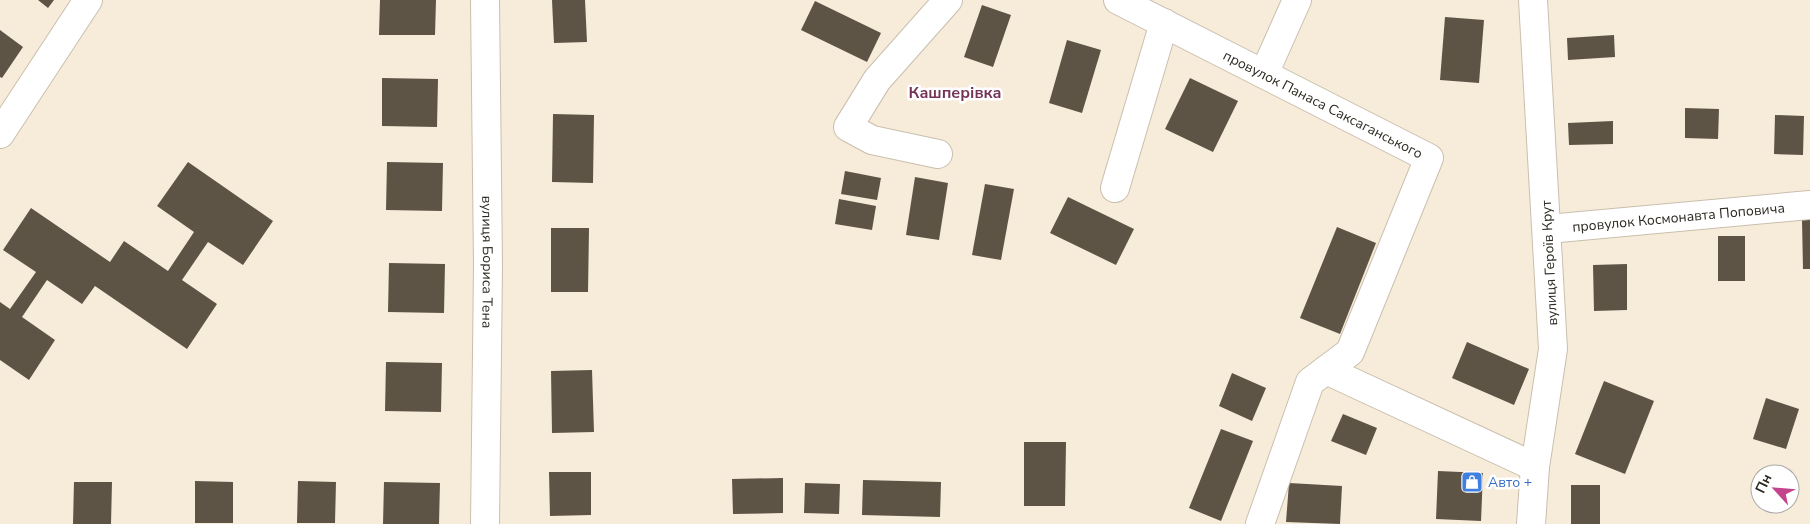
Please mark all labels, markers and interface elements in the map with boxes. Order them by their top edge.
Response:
street label: провулок Панаса Саксаганського [1220,46,1426,163]
district label: Кашперівка [909,82,1001,104]
street label: вулиця Бориса Тена [477,196,497,328]
street label: провулок Космонавта Поповича [1571,198,1786,237]
street label: вулиця Героїв Крут [1537,199,1562,326]
north arrow [1750,464,1800,514]
shop icon: Авто + [1460,470,1484,494]
text: Пн [1751,471,1777,496]
place label: Авто + [1488,473,1532,492]

